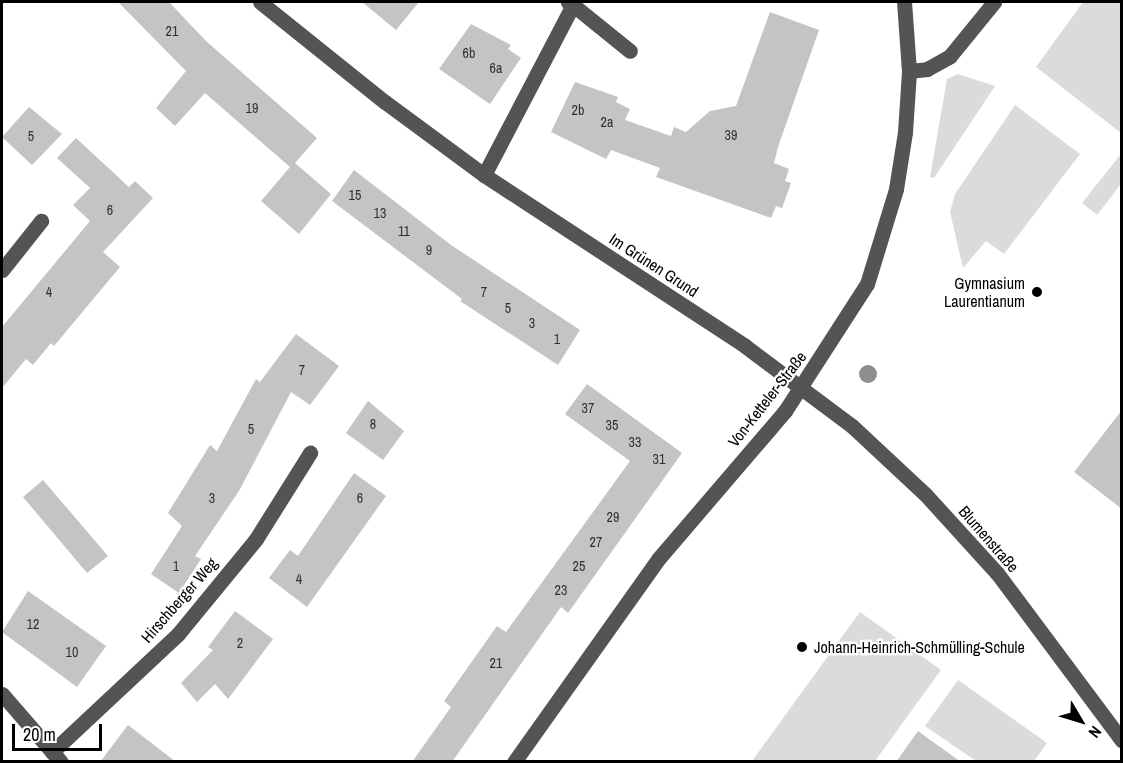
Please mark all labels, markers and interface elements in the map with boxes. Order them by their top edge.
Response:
house number: 21 [166,23,178,39]
house number: 6b [463,45,475,61]
house number: 6a [490,60,502,76]
house number: 19 [246,100,258,116]
house number: 2b [572,102,584,118]
house number: 2a [601,114,613,130]
house number: 39 [725,127,737,143]
house number: 5 [28,128,34,144]
house number: 15 [349,187,361,203]
house number: 6 [107,202,113,218]
house number: 13 [374,205,386,221]
house number: 11 [398,223,410,239]
street label: Im Grünen Grund [606,229,702,301]
house number: 9 [426,242,432,258]
place label: Gymnasium Laurentianum [944,273,1025,311]
house number: 4 [46,284,52,300]
house number: 7 [481,284,487,300]
marker: Gymnasium Laurentianum [1030,285,1044,299]
house number: 5 [505,300,511,316]
house number: 3 [529,315,535,331]
house number: 1 [554,331,560,347]
street label: Von-Ketteler-Straße [724,347,810,451]
house number: 7 [299,362,305,378]
house number: 37 [582,400,594,416]
house number: 8 [370,416,376,432]
house number: 35 [606,417,618,433]
house number: 5 [248,421,254,437]
house number: 33 [629,434,641,450]
house number: 31 [653,451,665,467]
house number: 3 [209,490,215,506]
house number: 6 [357,490,363,506]
street label: Blumenstraße [955,502,1023,576]
house number: 29 [607,509,619,525]
house number: 27 [590,534,602,550]
street label: Hirschberger Weg [137,554,221,646]
house number: 1 [173,558,179,574]
house number: 25 [573,558,585,574]
house number: 4 [296,571,302,587]
house number: 23 [555,582,567,598]
house number: 12 [27,616,39,632]
house number: 2 [237,635,243,651]
place label: Johann-Heinrich-Schmülling-Schule [814,637,1025,657]
marker: Johann-Heinrich-Schmülling-Schule [795,640,809,654]
house number: 10 [66,644,78,660]
house number: 21 [490,655,502,671]
north arrow [1051,691,1111,751]
scale bar [15,712,105,750]
text: 20 m [23,722,56,747]
text: N [1084,722,1107,743]

